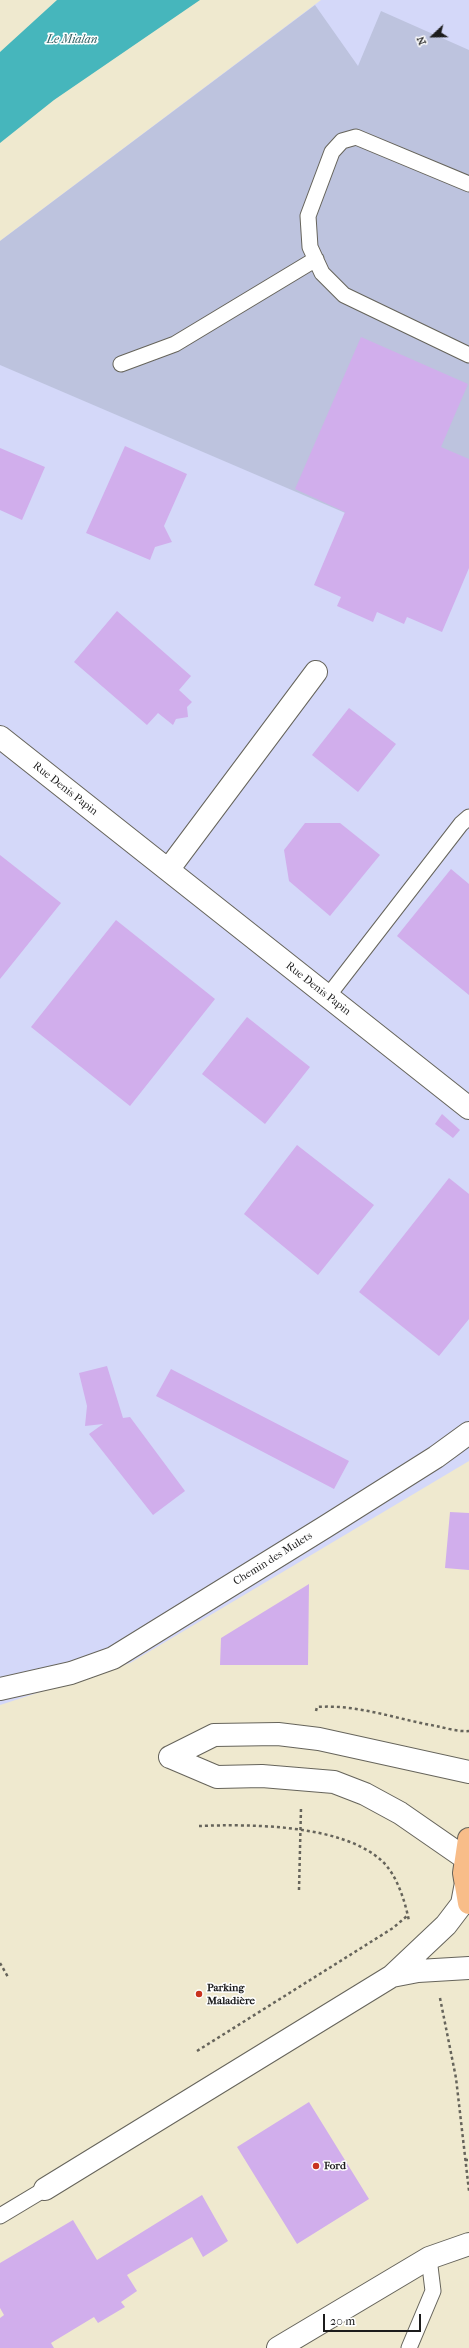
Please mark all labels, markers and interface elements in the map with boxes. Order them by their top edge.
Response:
north arrow [413,16,453,56]
water label: Le Mialan [46,33,98,47]
text: N [414,34,429,47]
street label: Rue Denis Papin [30,760,100,818]
street label: Rue Denis Papin [283,960,353,1018]
street label: Chemin des Mulets [231,1529,315,1589]
place label: Parking Maladière [207,1981,255,2007]
marker: Parking Maladière [194,1989,204,1999]
place label: Ford [324,2159,346,2173]
marker: Ford [311,2161,321,2171]
scale bar [325,2306,423,2332]
text: 20 m [330,2314,355,2328]

